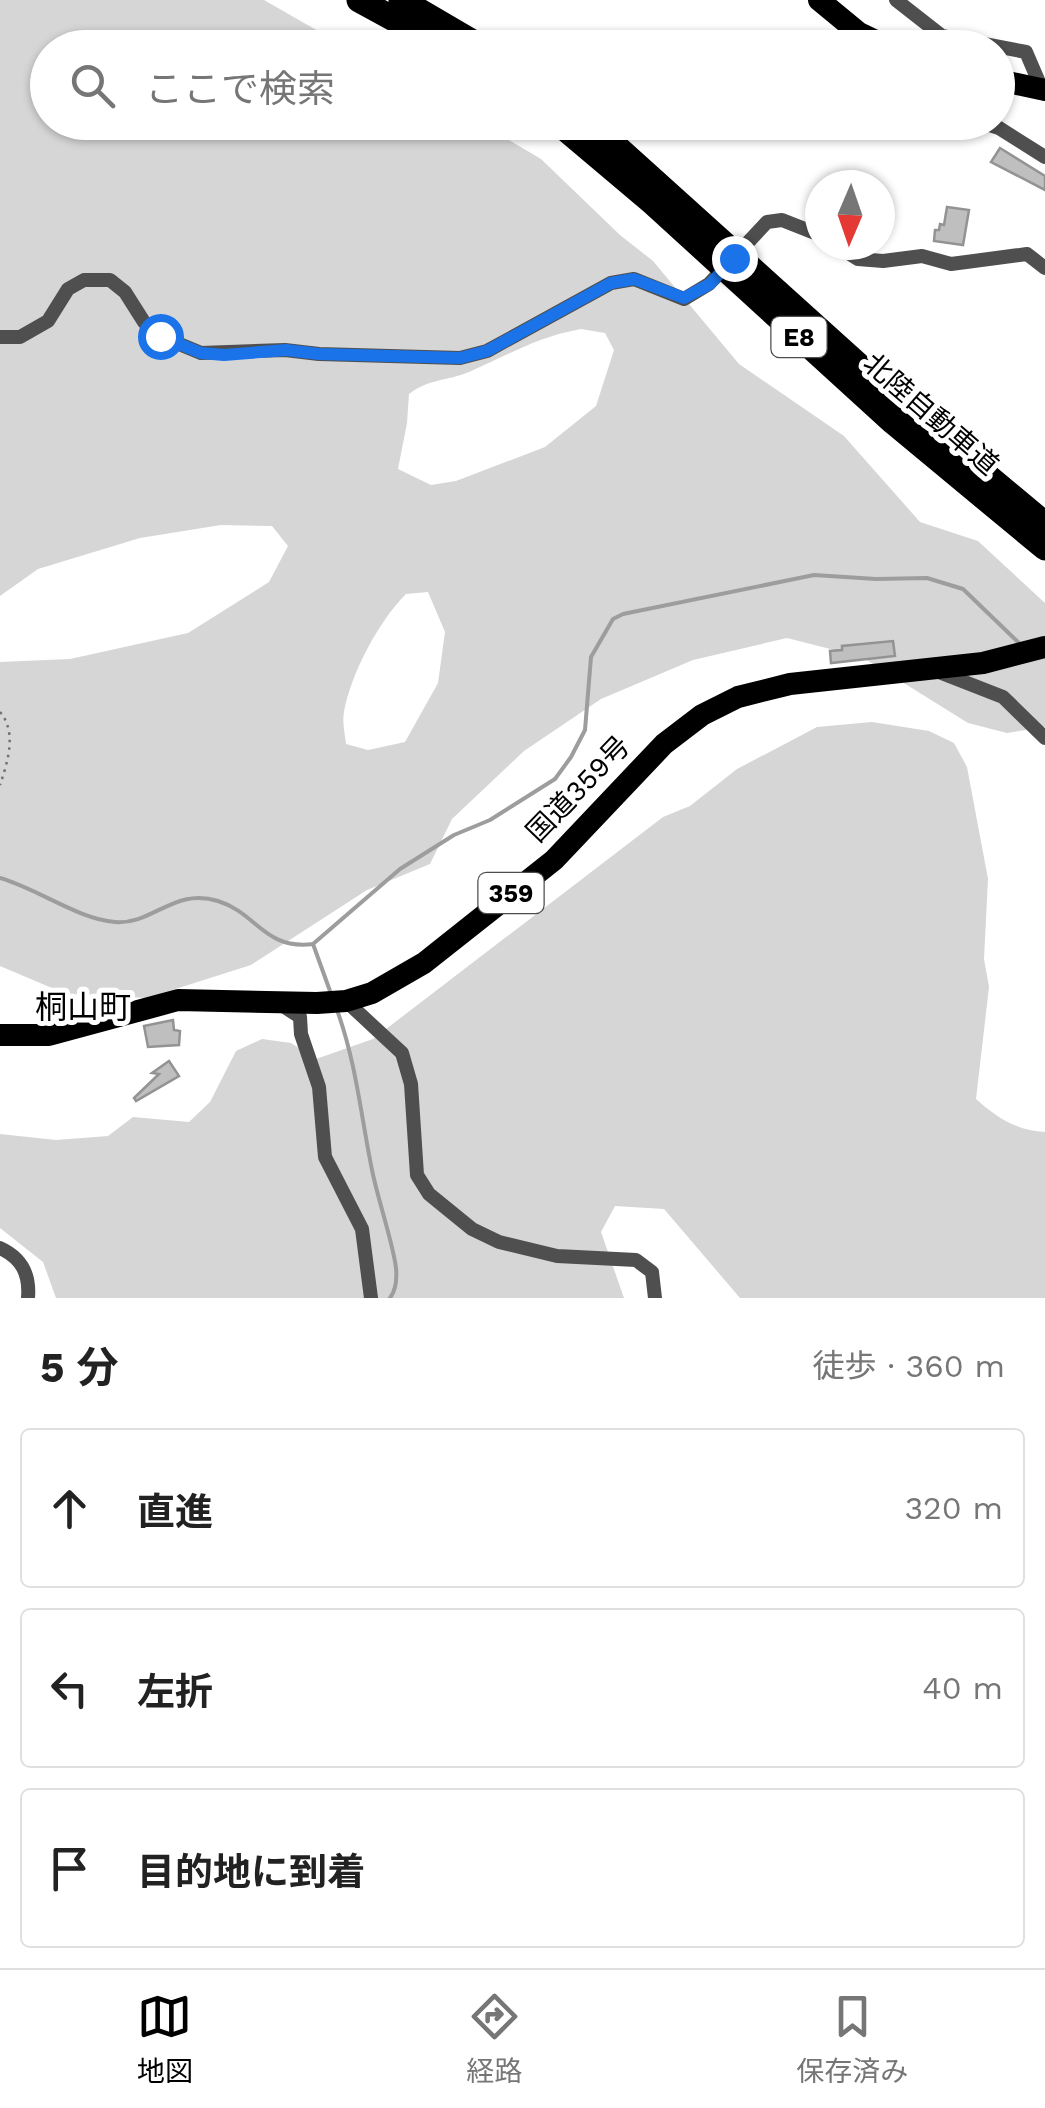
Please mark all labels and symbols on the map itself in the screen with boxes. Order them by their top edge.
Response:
north arrow [805,170,895,260]
route end [712,236,758,282]
route start [138,314,184,360]
road number: E8 [772,317,826,357]
street label: 北陸自動車道 [857,346,1005,482]
street label: 国道359号 [520,729,636,849]
road number: 359 [478,873,544,913]
district label: 桐山町 [35,988,131,1026]

